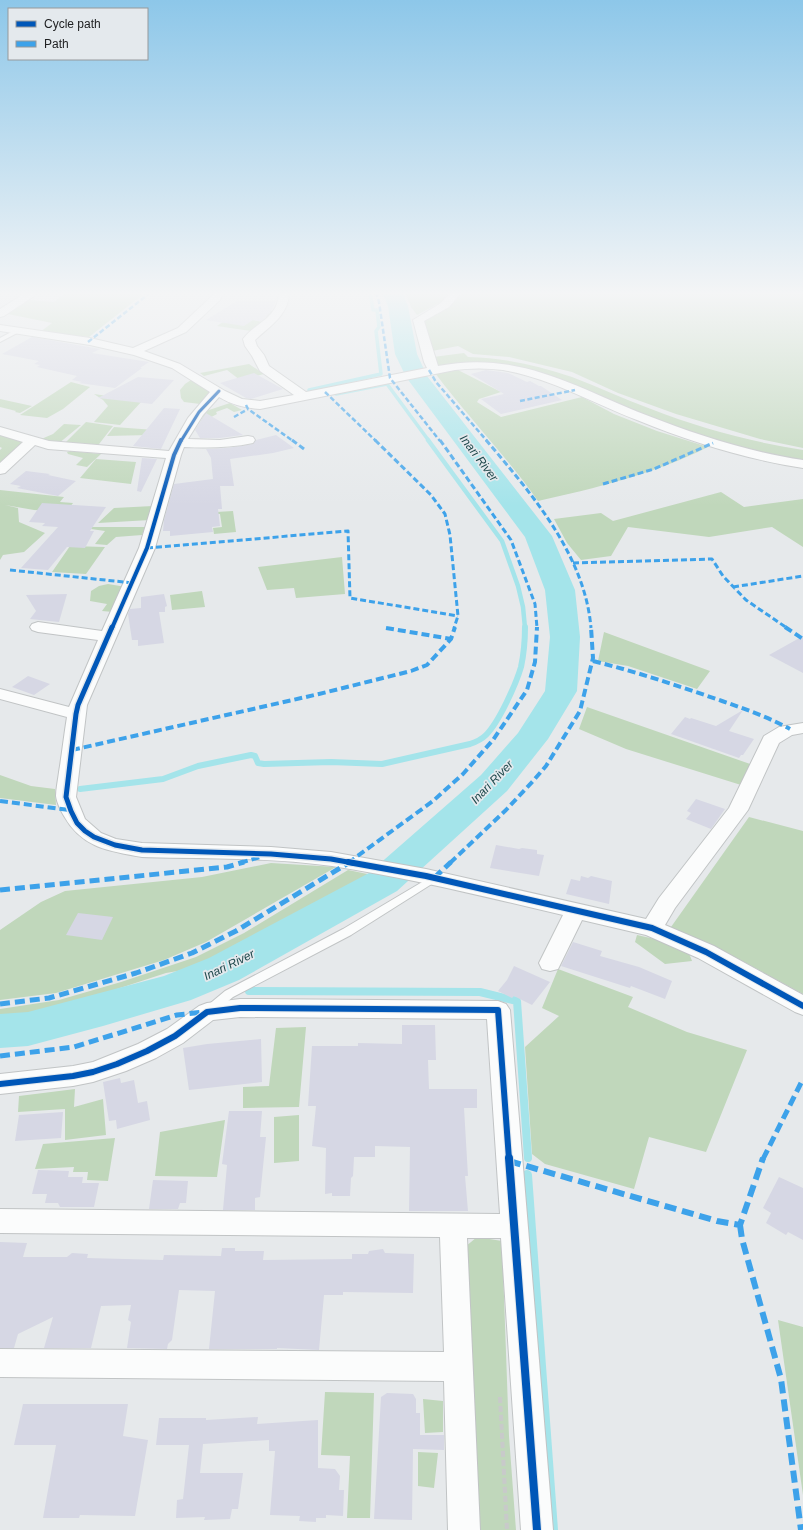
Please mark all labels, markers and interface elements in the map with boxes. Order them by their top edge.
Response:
legend [8,8,148,60]
text: Cycle path [44,17,101,31]
text: Path [44,37,69,51]
water label: Inari River [457,432,502,485]
water label: Inari River [468,757,517,807]
water label: Inari River [201,946,258,983]

